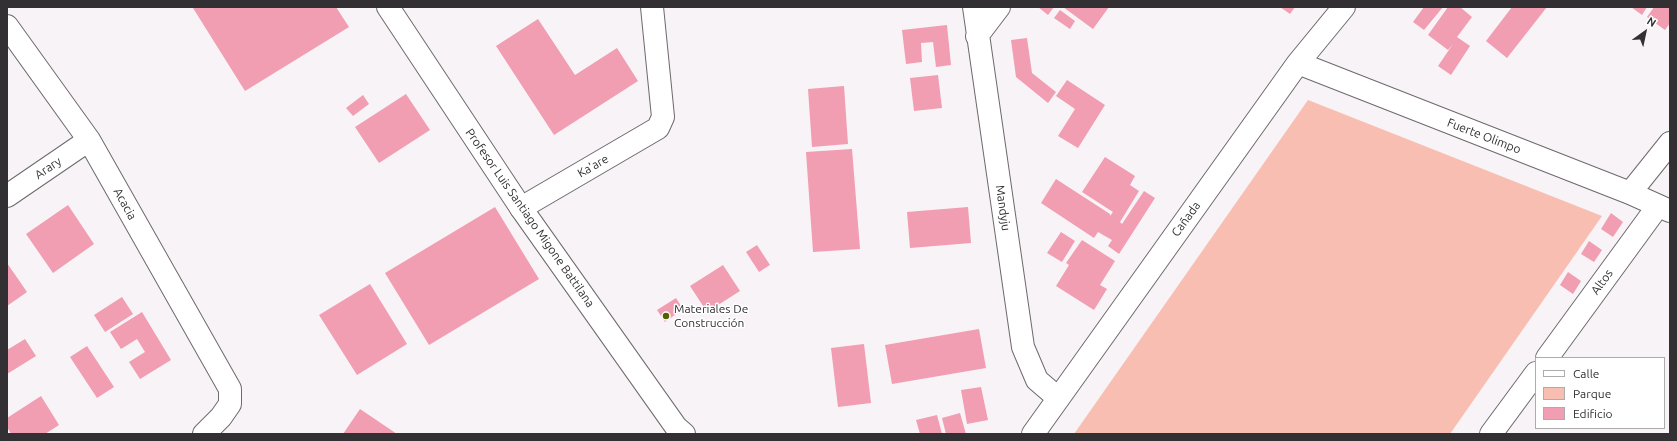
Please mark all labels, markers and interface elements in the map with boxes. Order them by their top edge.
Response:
north arrow [1625,12,1665,52]
text: N [1645,15,1658,29]
street label: Fuerte Olimpo [1445,115,1523,157]
street label: Profesor Luis Santiago Migone Battilana [462,126,598,310]
street label: Ka'are [575,151,611,181]
street label: Arary [32,154,64,182]
street label: Mandyju [993,184,1013,232]
street label: Acacia [110,186,140,222]
street label: Cañada [1168,199,1204,239]
street label: Altos [1588,266,1616,298]
place label: Materiales De Construcción [674,302,748,330]
marker: Materiales De Construcción [661,311,671,321]
legend [1535,357,1665,429]
text: Calle [1573,367,1599,380]
text: Parque [1573,387,1611,400]
text: Edificio [1573,407,1613,420]

